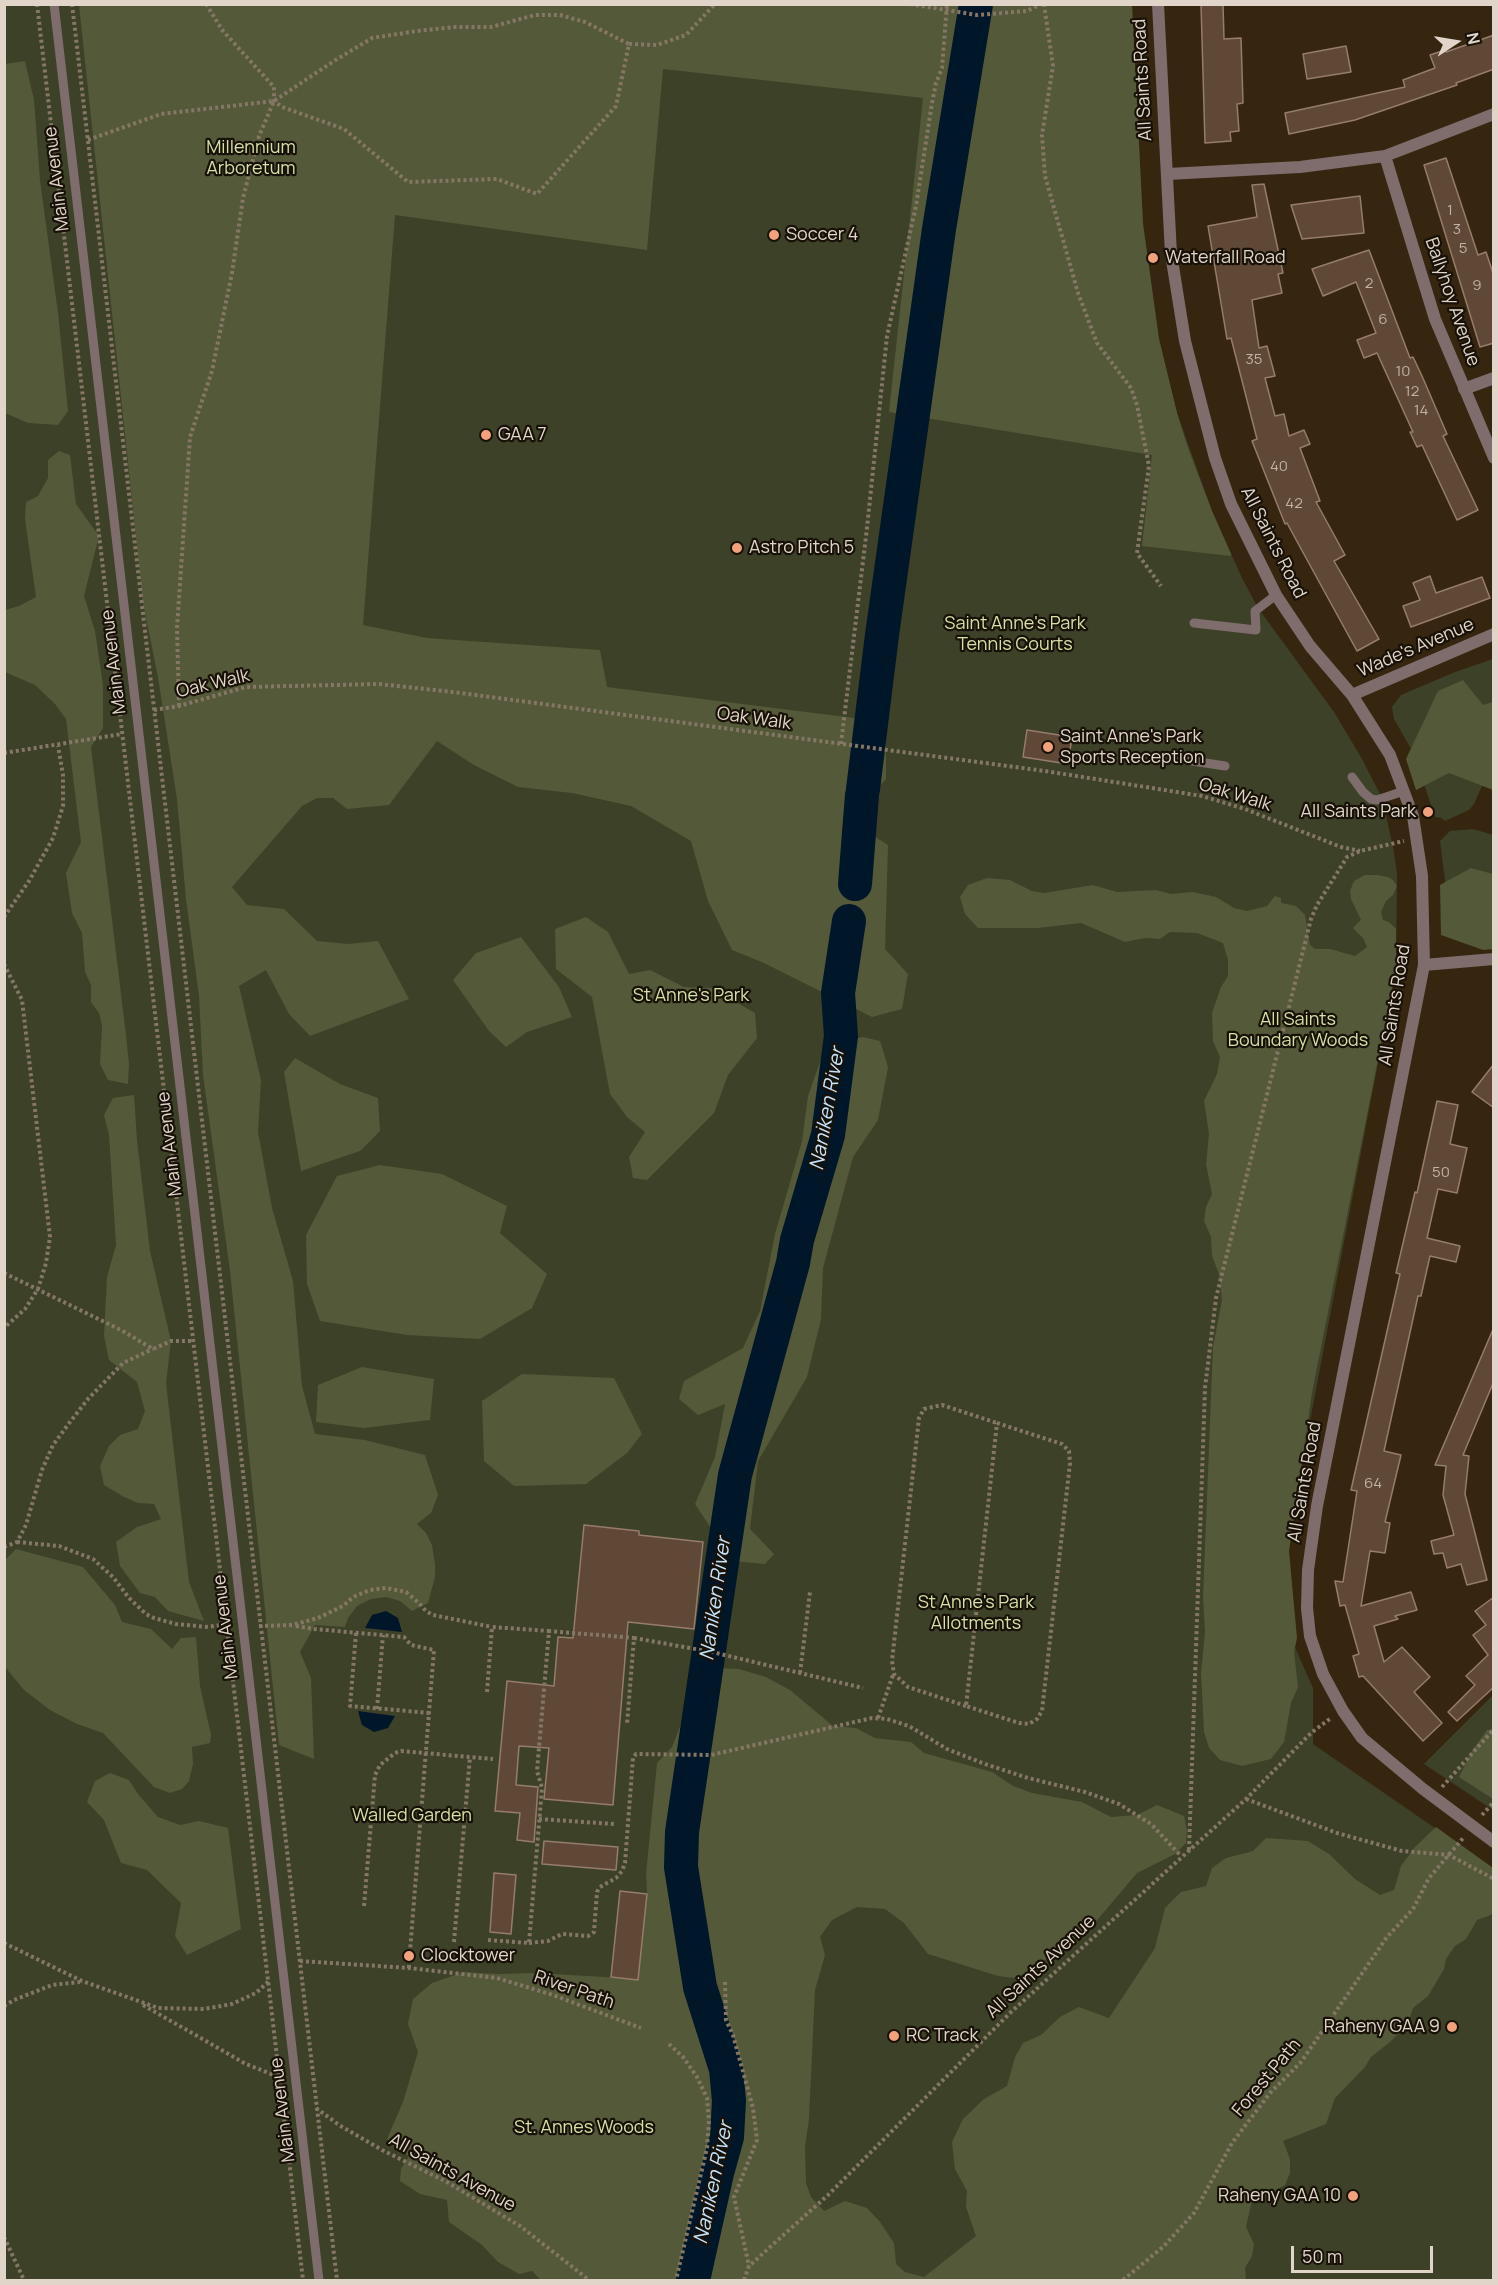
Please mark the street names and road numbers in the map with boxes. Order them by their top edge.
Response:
street label: All Saints Road [1129,18,1157,142]
street label: Main Avenue [40,125,74,233]
street label: Ballyhoy Avenue [1420,235,1484,369]
street label: All Saints Road [1236,484,1310,602]
street label: Main Avenue [97,608,131,716]
street label: Wade's Avenue [1355,614,1477,682]
street label: Oak Walk [174,665,252,703]
street label: Oak Walk [716,703,792,735]
street label: Oak Walk [1196,774,1274,816]
street label: All Saints Road [1375,943,1415,1067]
street label: Main Avenue [153,1090,187,1198]
street label: All Saints Road [1284,1420,1326,1544]
street label: Main Avenue [209,1573,243,1681]
street label: All Saints Avenue [982,1911,1100,2023]
street label: River Path [531,1966,617,2014]
street label: Forest Path [1228,2035,1306,2121]
street label: Main Avenue [266,2056,300,2164]
street label: All Saints Avenue [385,2129,519,2217]

